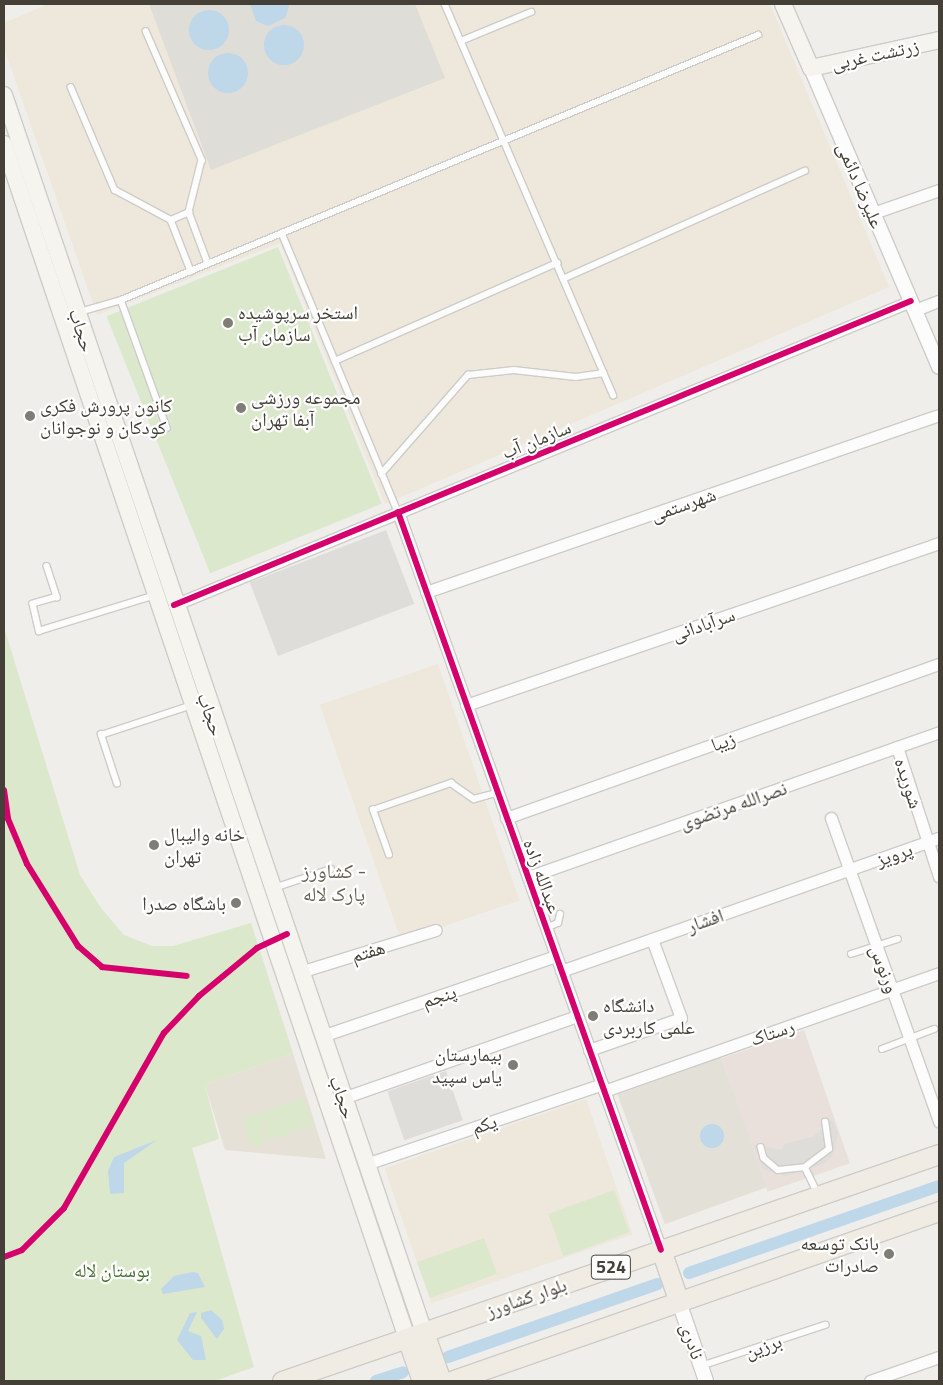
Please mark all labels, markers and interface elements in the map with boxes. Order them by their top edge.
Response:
street label: زرتشت غربی [829,34,921,74]
street label: علیرضا دائمی [833,139,889,231]
place label: استخر سرپوشیده سازمان آب [238,301,358,345]
street label: حجاب [64,305,100,355]
marker: استخر سرپوشیده سازمان آب [222,317,234,329]
place label: مجموعه ورزشی آبفا تهران [251,386,361,430]
place label: کانون پرورش فکری کودکان و نوجوانان [40,394,172,438]
marker: مجموعه ورزشی آبفا تهران [235,402,247,414]
marker: کانون پرورش فکری کودکان و نوجوانان [24,410,36,422]
street label: سازمان آب [498,415,574,463]
street label: شهرستمی [647,482,719,526]
street label: سرآبادانی [668,603,738,645]
street label: حجاب [193,689,229,739]
street label: زیبا [708,726,738,756]
street label: شوریده [890,755,928,811]
street label: نصرالله مرتضوی [676,776,790,834]
place label: خانه والیبال تهران [164,823,245,867]
street label: عبدالله زاده [519,836,567,916]
street label: پرویز [873,837,915,871]
marker: خانه والیبال تهران [148,839,160,851]
district label: کشاورز - پارک لاله [302,858,366,905]
place label: باشگاه صدرا [142,892,226,914]
marker: باشگاه صدرا [230,897,242,909]
street label: افشار [684,903,726,937]
street label: هفتم [348,935,388,967]
street label: ورنوس [866,942,904,996]
street label: پنجم [419,980,459,1012]
place label: دانشگاه علمی کاربردی [603,994,695,1038]
marker: دانشگاه علمی کاربردی [587,1010,599,1022]
street label: رستاک [747,1014,797,1050]
place label: بیمارستان یاس سپید [432,1043,502,1087]
marker: بیمارستان یاس سپید [506,1058,520,1072]
street label: حجاب [325,1072,361,1122]
street label: یکم [468,1109,500,1139]
place label: بانک توسعه صادرات [800,1232,879,1276]
marker: بانک توسعه صادرات [883,1248,895,1260]
road number: 524 [590,1252,632,1282]
park label: بوستان لاله [74,1259,150,1281]
street label: بلوار کشاورز [483,1273,569,1321]
street label: نادری [676,1320,710,1362]
street label: برزین [741,1329,785,1363]

